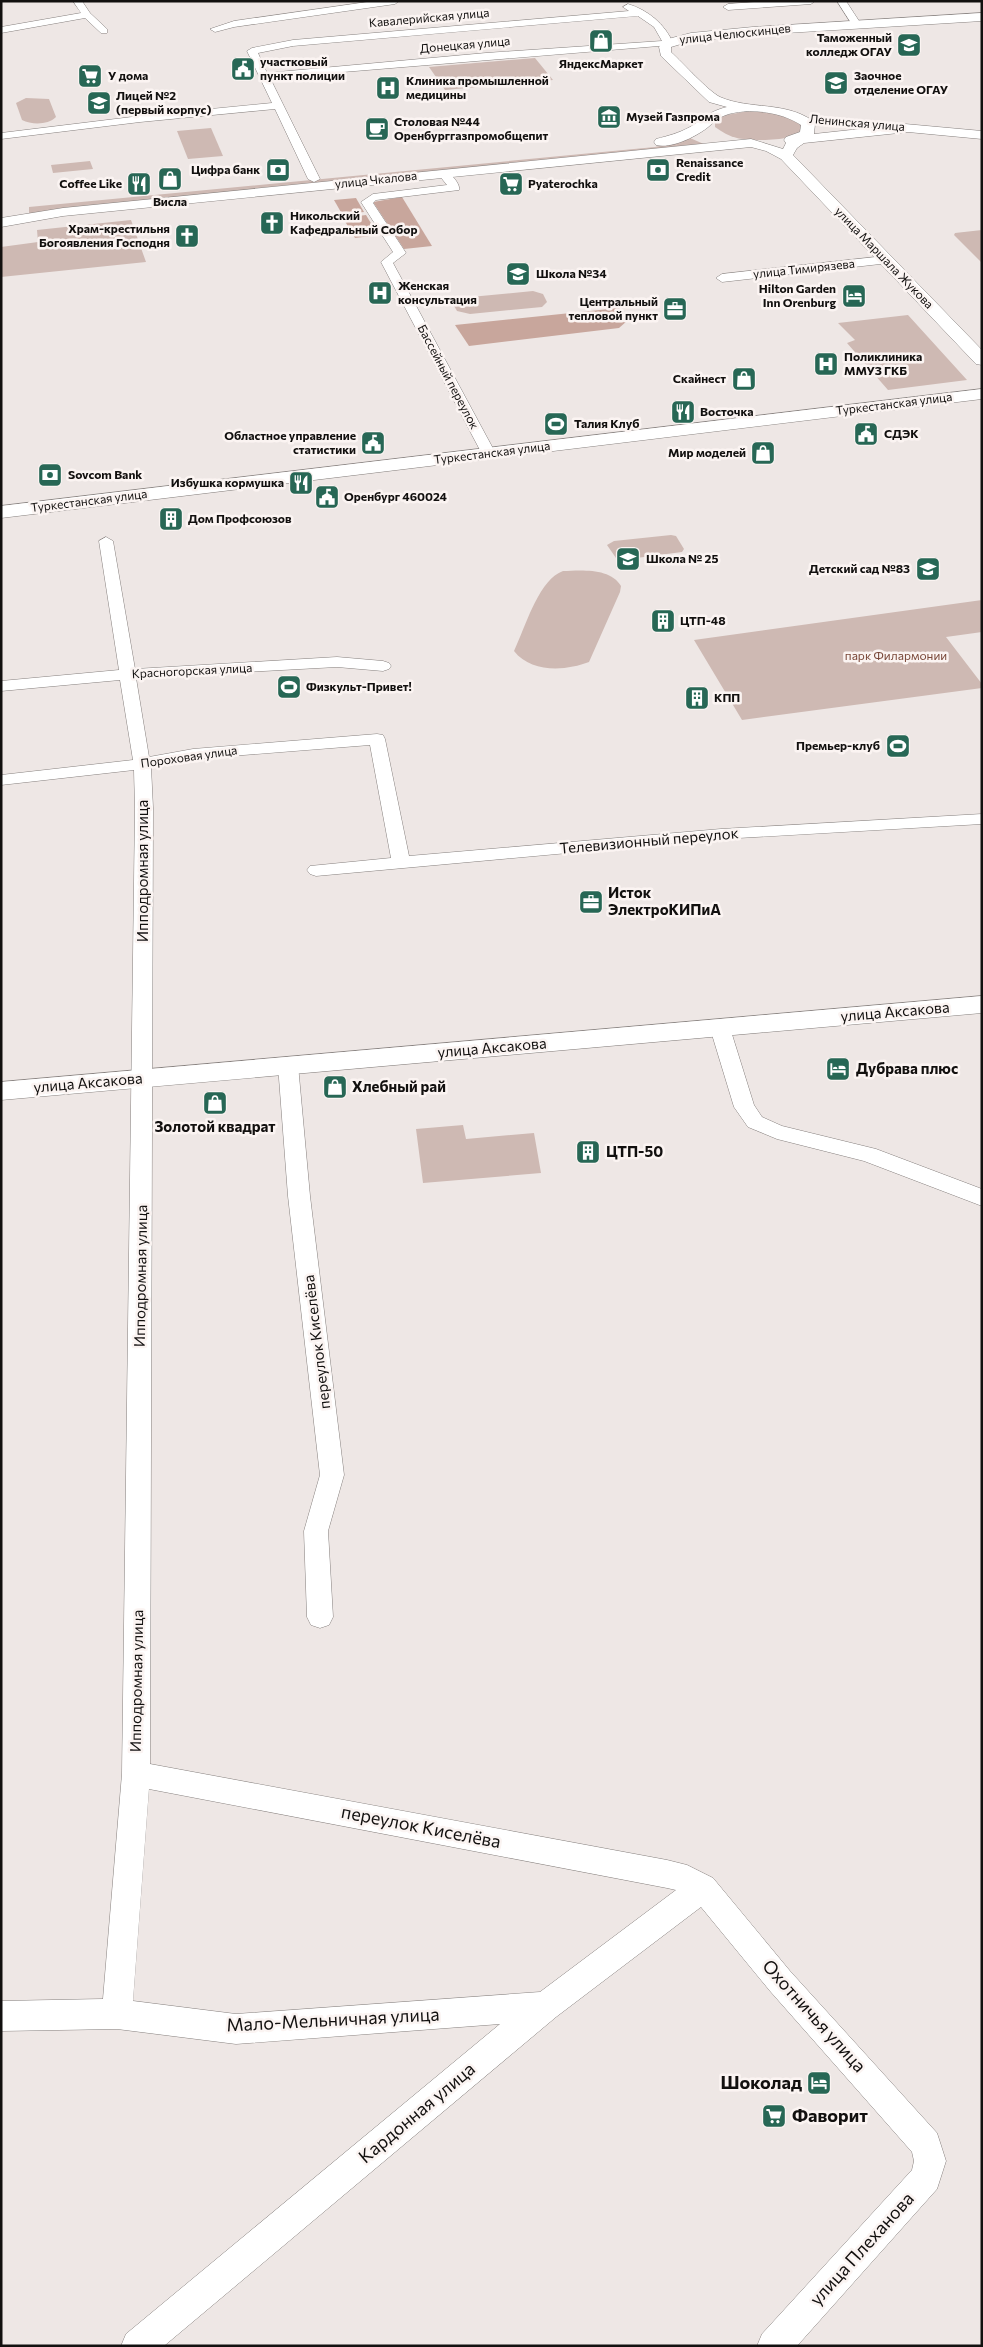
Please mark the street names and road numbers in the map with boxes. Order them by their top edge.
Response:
street label: Кавалерийская улица [368,5,490,29]
street label: улица Челюскинцев [678,20,791,46]
street label: Донецкая улица [419,33,511,55]
street label: Ленинская улица [809,111,905,133]
street label: улица Чкалова [334,168,418,190]
street label: улица Маршала Жукова [833,204,937,311]
street label: улица Тимирязева [752,256,855,280]
street label: Бассейный переулок [415,322,483,432]
street label: Туркестанская улица [835,389,953,417]
street label: Туркестанская улица [433,438,551,466]
street label: Туркестанская улица [30,486,148,514]
street label: Красногорская улица [131,660,253,680]
street label: Пороховая улица [140,742,238,770]
street label: Ипподромная улица [133,800,151,942]
street label: Телевизионный переулок [559,823,739,857]
street label: улица Аксакова [840,997,950,1025]
street label: улица Аксакова [437,1033,547,1061]
street label: улица Аксакова [33,1068,143,1096]
street label: Ипподромная улица [130,1205,150,1347]
street label: переулок Киселёва [299,1274,333,1410]
street label: Ипподромная улица [126,1610,146,1752]
street label: переулок Киселёва [340,1800,503,1852]
street label: Охотничья улица [758,1954,871,2076]
street label: Мало-Мельничная улица [226,2002,440,2036]
street label: Кардонная улица [354,2057,479,2167]
street label: улица Плеханова [805,2187,918,2309]

